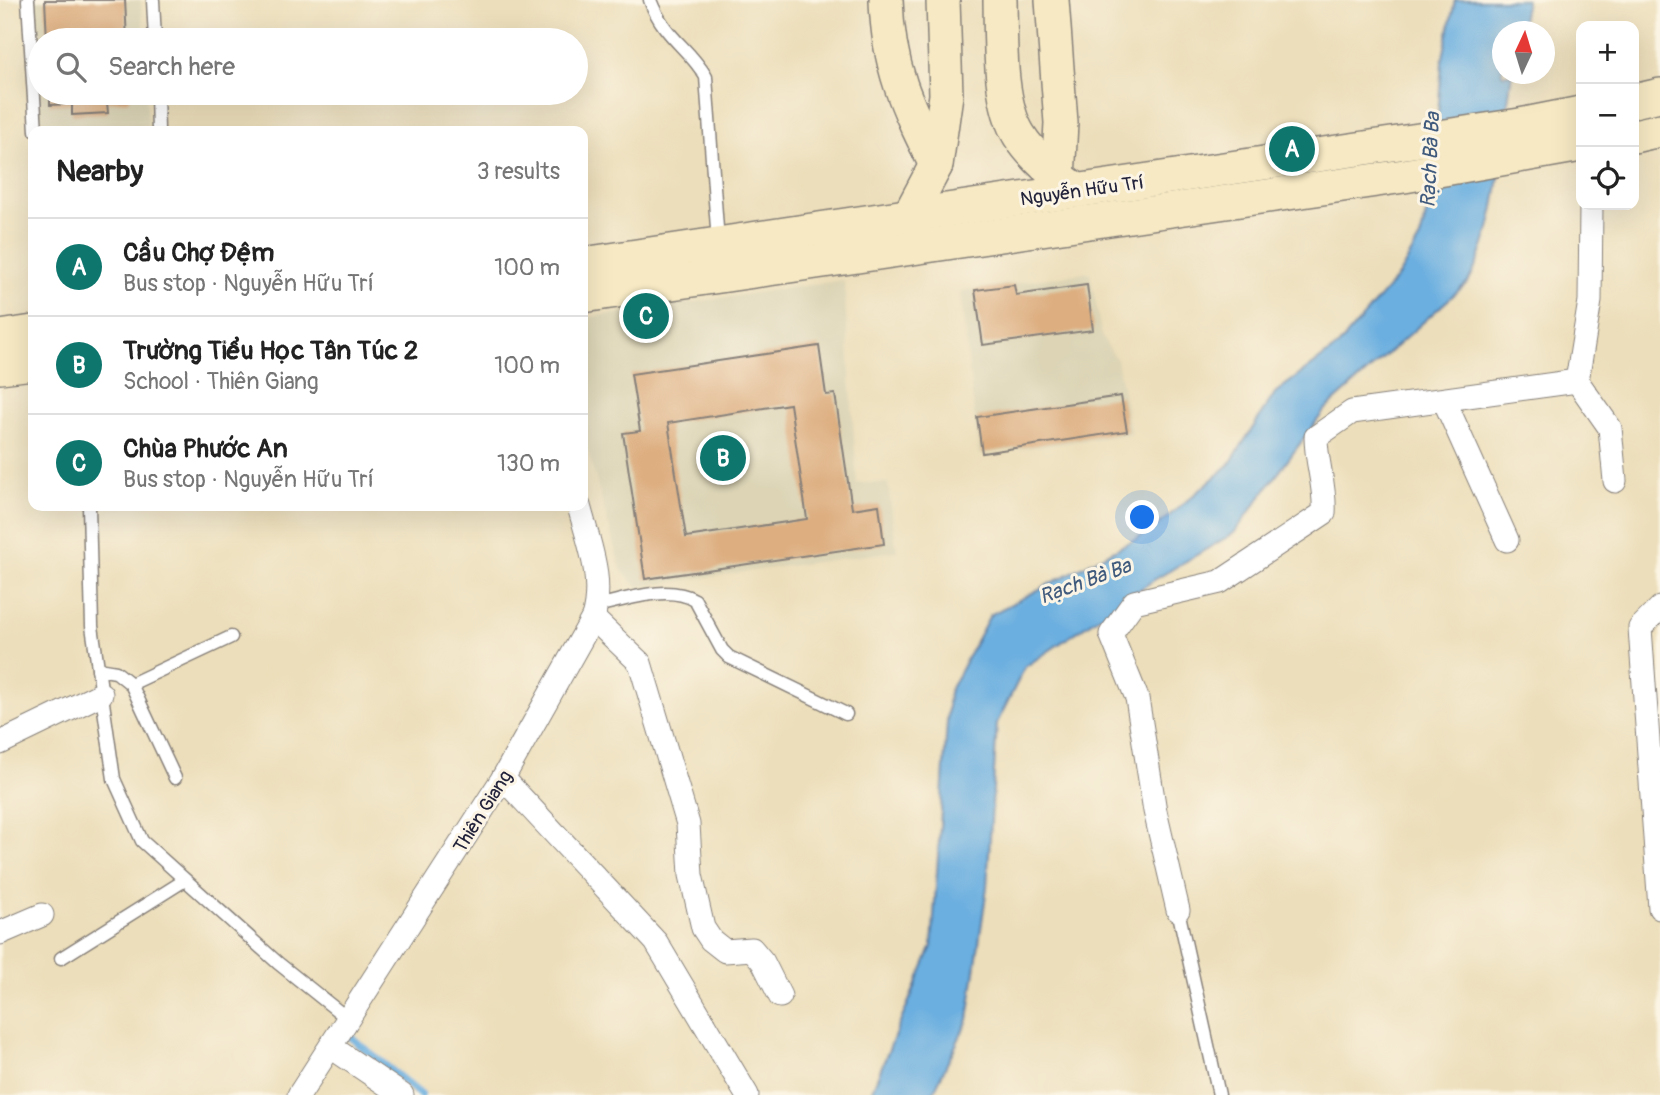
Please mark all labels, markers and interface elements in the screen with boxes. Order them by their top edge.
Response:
north arrow [1492,21,1555,84]
map controls [1576,21,1639,210]
button: + [1576,21,1639,84]
search box [28,28,588,105]
icon: search [52,48,90,86]
text: Search here [108,51,235,83]
button: − [1576,84,1639,147]
water label: Rạch Bà Ba [1415,110,1447,208]
pin: A [1269,123,1315,175]
button: locate [1576,147,1639,210]
text: Nearby [56,153,143,190]
text: 3 results [477,157,560,186]
street label: Nguyễn Hữu Trí [1019,170,1145,212]
text: Cầu Chợ Đệm [123,237,274,269]
text: A [72,253,86,282]
text: 100 m [494,253,560,282]
text: Bus stop · Nguyễn Hữu Trí [123,269,374,298]
pin: C [623,290,669,342]
text: Trường Tiểu Học Tân Túc 2 [123,335,418,367]
text: B [72,351,86,380]
text: 100 m [494,351,560,380]
text: School · Thiên Giang [123,367,319,396]
pin: B [700,432,746,484]
text: Chùa Phước An [123,433,288,465]
text: C [72,449,86,478]
text: 130 m [497,449,560,478]
text: Bus stop · Nguyễn Hữu Trí [123,465,374,494]
your location [1125,500,1159,534]
water label: Rạch Bà Ba [1036,552,1136,610]
street label: Thiên Giang [448,766,518,857]

